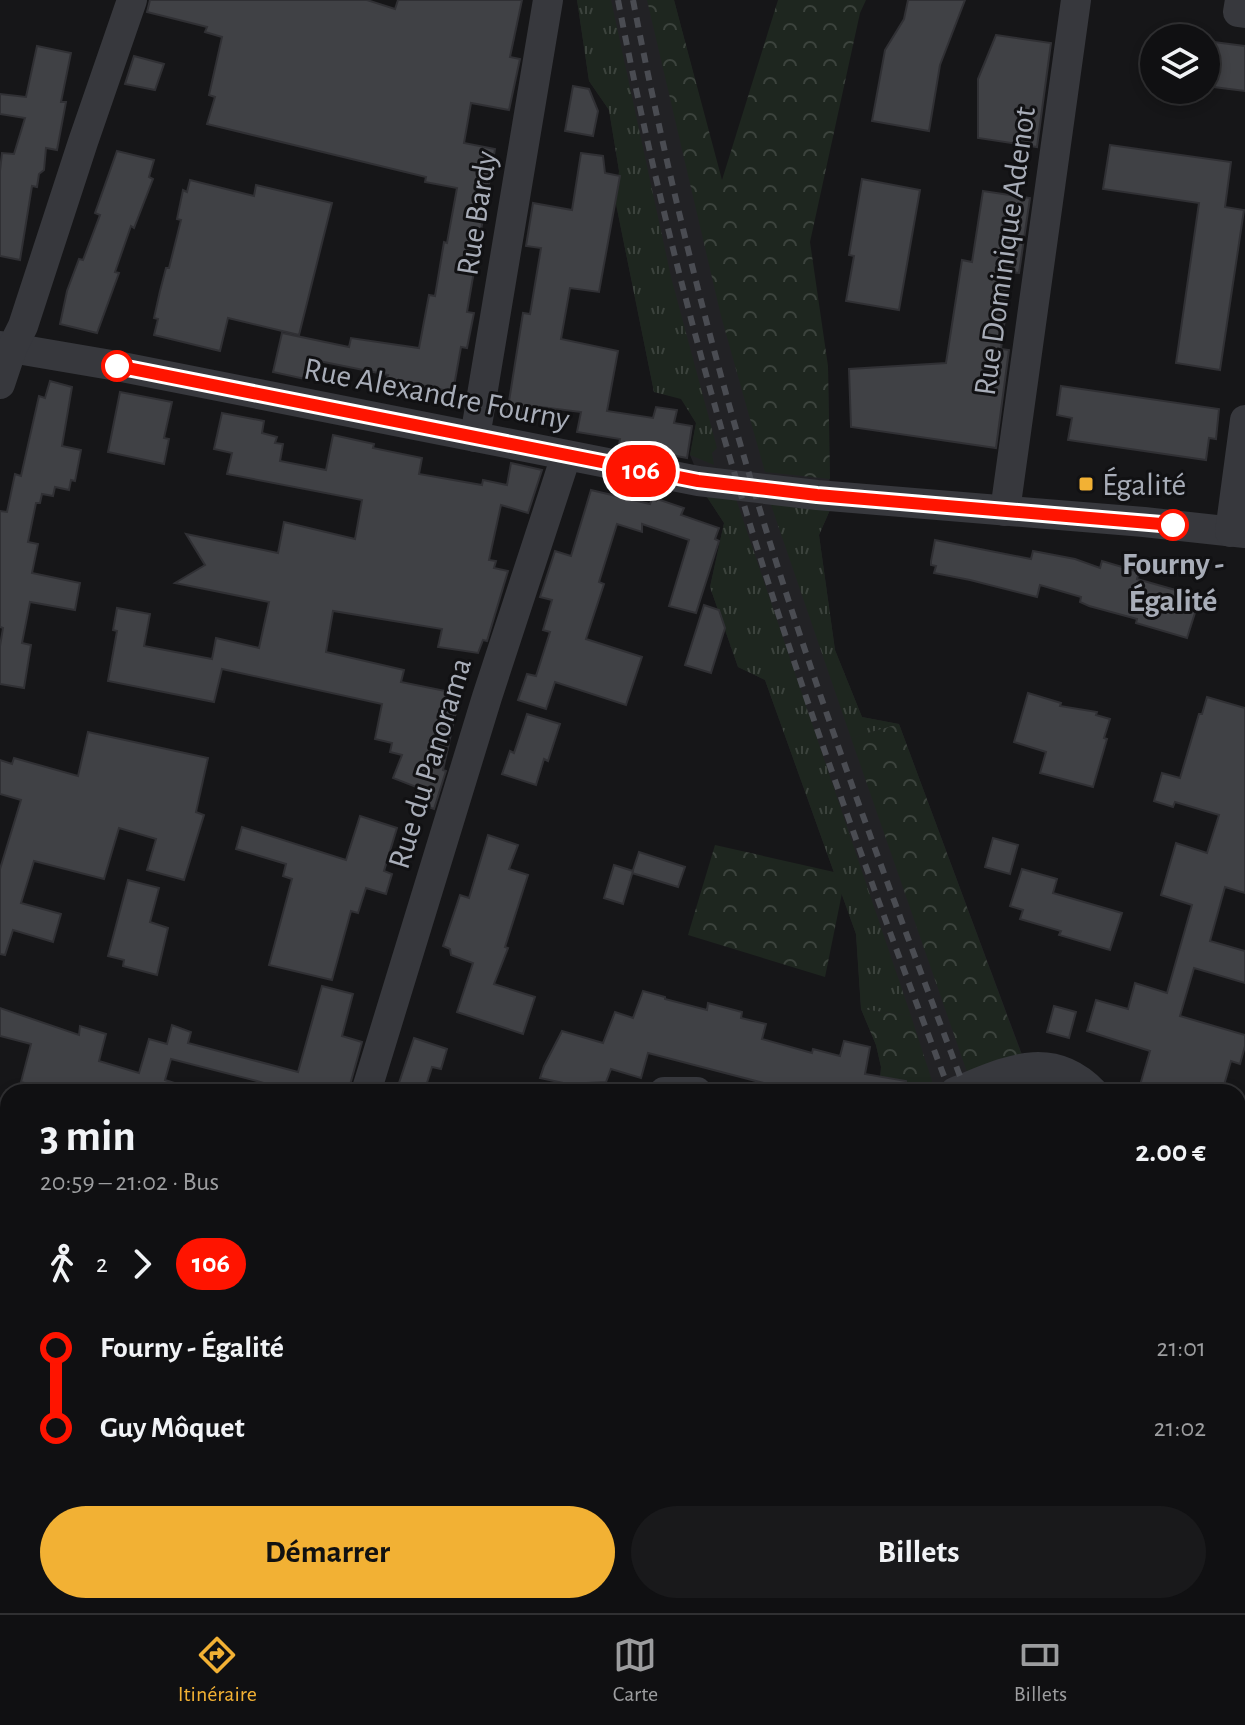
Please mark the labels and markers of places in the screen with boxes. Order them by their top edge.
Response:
unlabelled marker [102,351,132,381]
place label: Égalité [1102,466,1186,501]
marker: Égalité [1077,475,1095,493]
marker: Fourny - Égalité [1158,510,1188,540]
place label: Fourny - Égalité [1122,548,1224,617]

